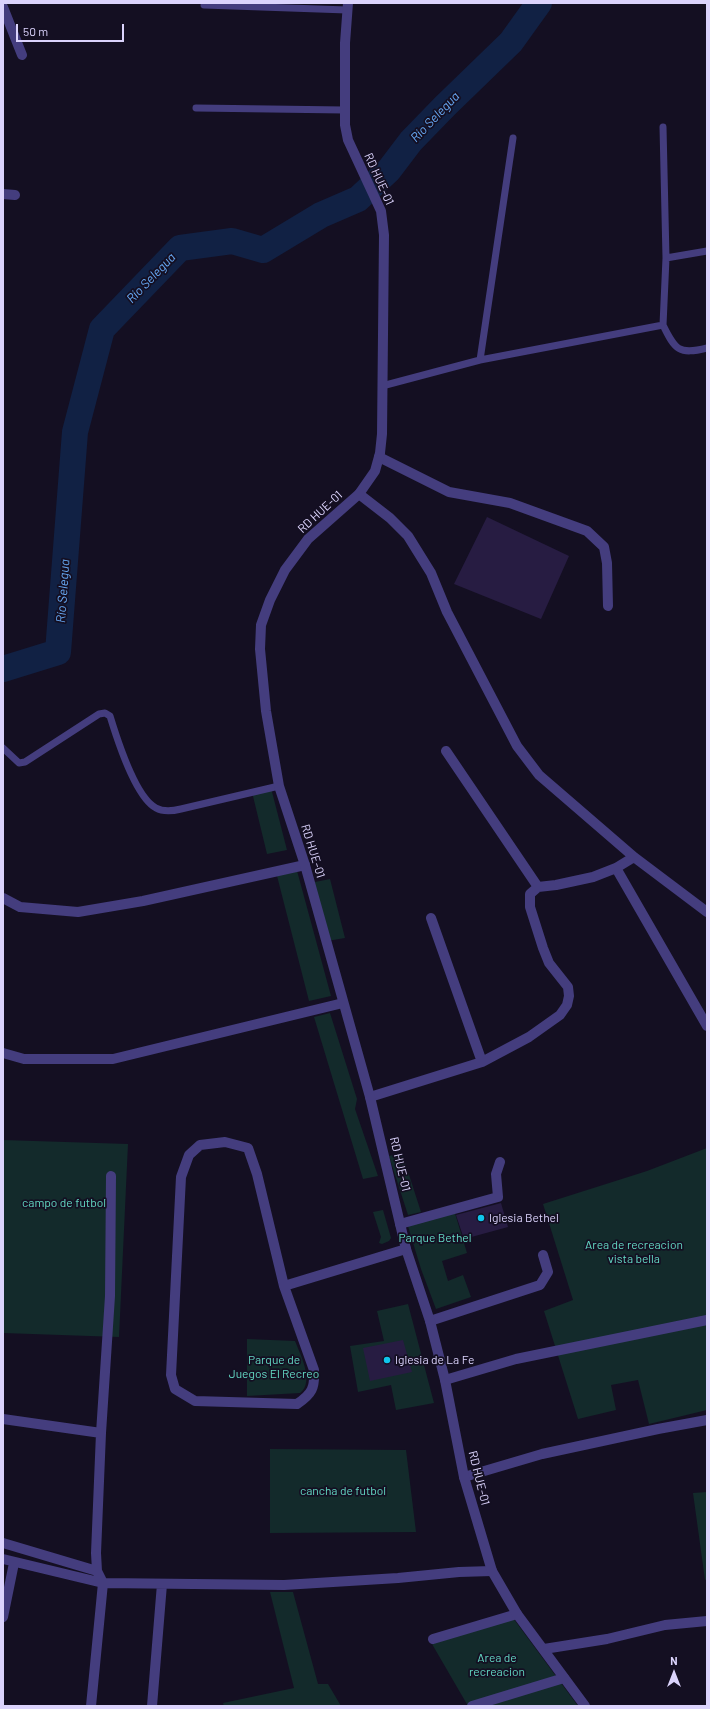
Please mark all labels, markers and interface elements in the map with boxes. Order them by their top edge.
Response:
scale bar [18,16,126,42]
text: 50 m [23,24,48,38]
water label: Río Selegua [407,89,463,145]
street label: RD HUE-01 [361,151,397,207]
water label: Río Selegua [123,250,179,306]
street label: RD HUE-01 [295,488,345,536]
water label: Río Selegua [53,559,73,623]
street label: RD HUE-01 [298,822,328,880]
street label: RD HUE-01 [387,1135,413,1193]
park label: campo de futbol [22,1196,106,1210]
place label: Iglesia Bethel [489,1211,559,1225]
marker: Iglesia Bethel [476,1213,486,1223]
park label: Parque Bethel [398,1231,472,1245]
park label: Area de recreacion vista bella [585,1238,683,1266]
park label: Parque de Juegos El Recreo [229,1353,319,1381]
place label: Iglesia de La Fe [395,1353,474,1367]
marker: Iglesia de La Fe [382,1355,392,1365]
street label: RD HUE-01 [465,1449,493,1507]
park label: cancha de futbol [300,1484,386,1498]
park label: Area de recreacion [469,1651,525,1679]
north arrow [654,1653,694,1693]
text: N [670,1654,678,1667]

